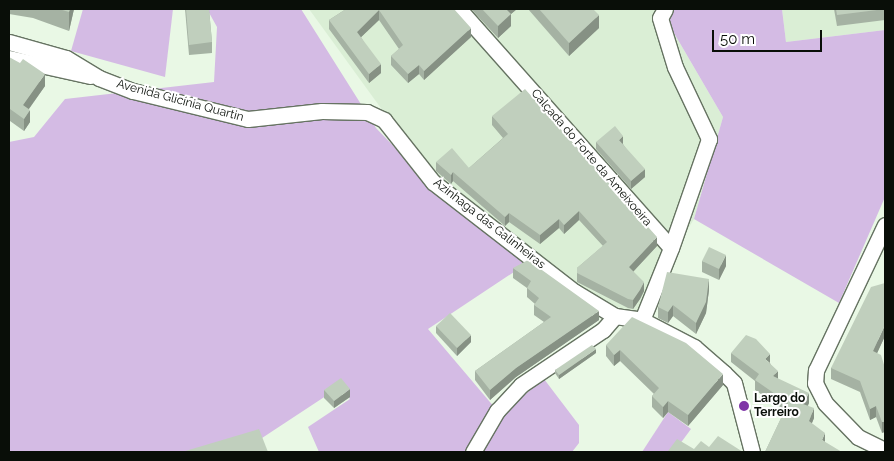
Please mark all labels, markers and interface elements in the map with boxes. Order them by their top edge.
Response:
scale bar [714,20,824,52]
text: 50 m [720,30,755,48]
street label: Avenida Glicínia Quartin [115,77,245,125]
street label: Calçada do Forte da Ameixoeira [527,86,655,230]
street label: Azinhaga das Galinheiras [430,176,548,272]
place label: Largo do Terreiro [754,392,805,420]
marker: Largo do Terreiro [738,400,750,412]

